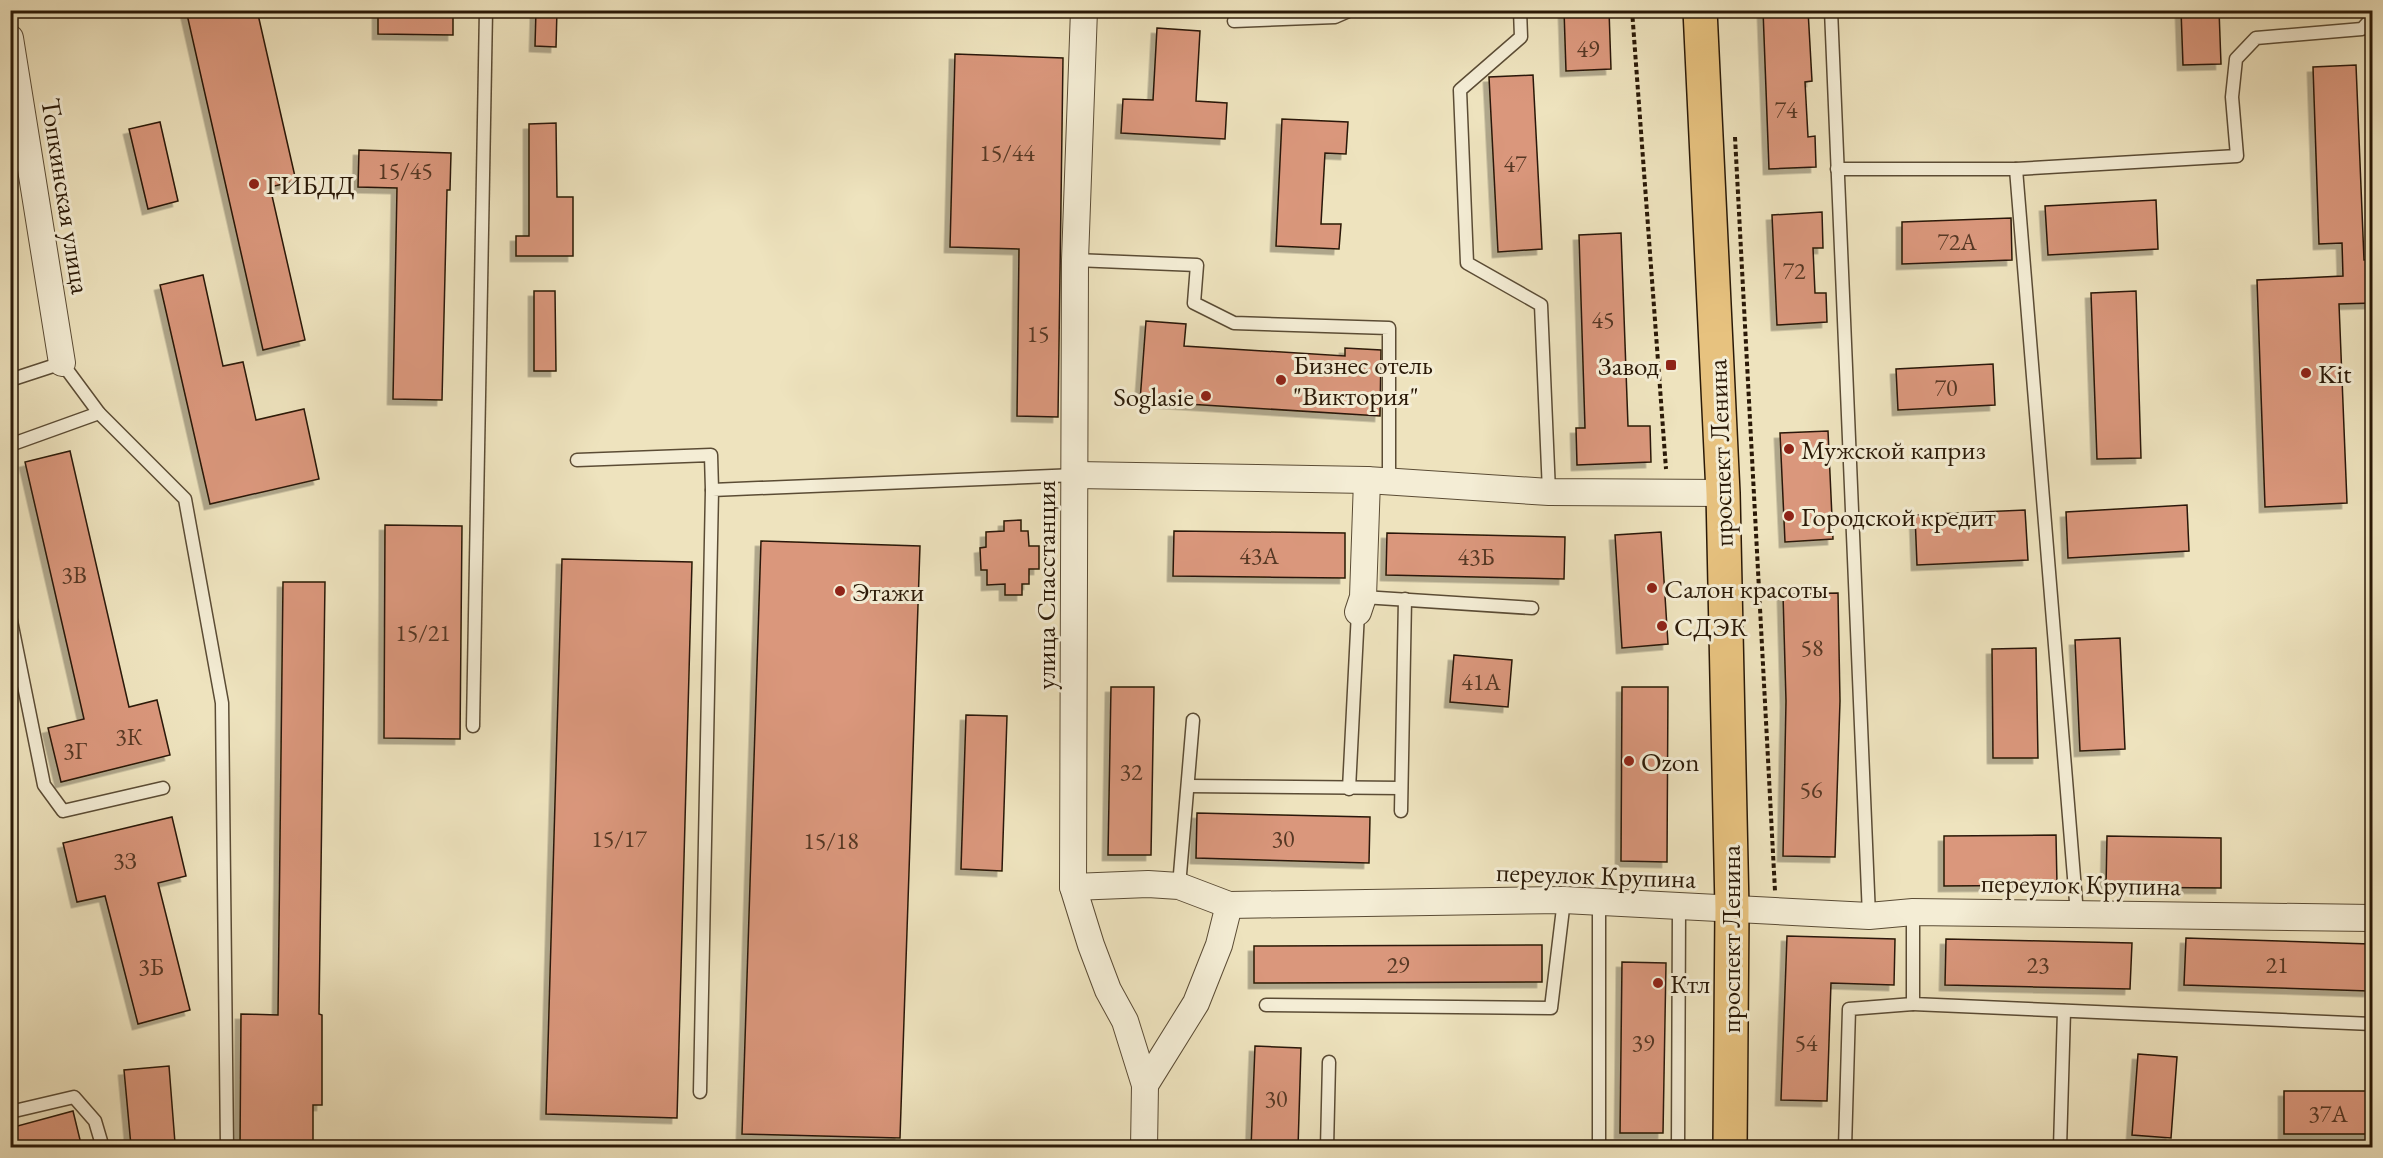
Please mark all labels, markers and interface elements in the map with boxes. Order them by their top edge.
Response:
house number: 49 [1576,33,1600,64]
house number: 74 [1774,94,1798,125]
street label: Топкинская улица [33,96,99,297]
house number: 15/44 [979,137,1035,168]
house number: 47 [1503,148,1527,179]
house number: 15/45 [377,155,433,186]
place label: ГИБДД [266,167,355,202]
marker: ГИБДД [247,177,261,191]
house number: 72А [1937,226,1977,257]
house number: 72 [1782,255,1806,286]
house number: 45 [1591,304,1615,335]
house number: 15 [1026,318,1050,349]
place label: Бизнес отель "Виктория" [1293,347,1433,413]
place label: Завод [1598,348,1659,383]
place label: Kit [2318,356,2352,391]
marker: Завод [1664,358,1678,372]
street label: проспект Ленина [1699,358,1741,548]
marker: Kit [2299,366,2313,380]
house number: 70 [1934,372,1958,403]
marker: Бизнес отель "Виктория" [1274,373,1288,387]
place label: Soglasie [1113,379,1194,414]
marker: Soglasie [1199,389,1213,403]
place label: Мужской каприз [1801,432,1986,467]
marker: Мужской каприз [1782,442,1796,456]
street label: улица Спасстанция [1028,480,1063,690]
place label: Городской кредит [1801,499,1996,534]
marker: Городской кредит [1782,509,1796,523]
house number: 43А [1239,540,1279,571]
house number: 43Б [1457,541,1495,572]
house number: 3В [61,559,87,590]
place label: Салон красоты [1664,571,1828,606]
place label: Этажи [852,574,924,609]
marker: Салон красоты [1645,581,1659,595]
marker: Этажи [833,584,847,598]
place label: СДЭК [1674,609,1748,644]
house number: 15/21 [395,617,451,648]
marker: СДЭК [1655,619,1669,633]
house number: 58 [1800,632,1824,663]
house number: 41А [1461,666,1501,697]
house number: 3К [115,721,143,752]
house number: 3Г [63,735,88,766]
place label: Ozon [1641,744,1699,779]
marker: Ozon [1622,754,1636,768]
house number: 32 [1119,756,1143,787]
house number: 56 [1799,774,1823,805]
house number: 15/17 [591,823,647,854]
house number: 30 [1271,823,1295,854]
house number: 15/18 [803,825,859,856]
house number: 3З [113,845,137,876]
street label: проспект Ленина [1713,845,1748,1033]
street label: переулок Крупина [1495,854,1697,896]
street label: переулок Крупина [1981,865,2182,903]
house number: 29 [1386,949,1410,980]
house number: 23 [2026,949,2050,980]
house number: 21 [2265,949,2289,980]
house number: 3Б [138,951,164,982]
place label: Ктл [1670,966,1710,1001]
marker: Ктл [1651,976,1665,990]
house number: 39 [1631,1027,1655,1058]
house number: 54 [1794,1027,1818,1058]
house number: 30 [1264,1083,1288,1114]
house number: 37А [2308,1098,2348,1129]

